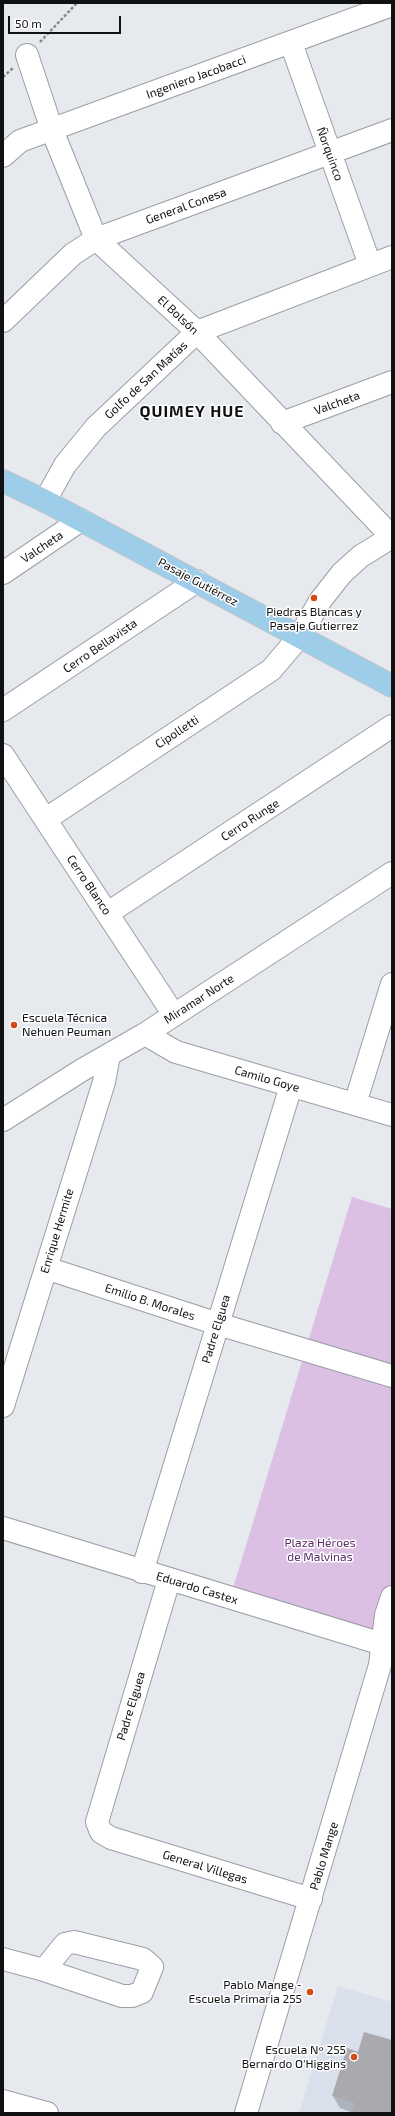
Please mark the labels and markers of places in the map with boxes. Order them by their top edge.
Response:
marker: Piedras Blancas y Pasaje Gutierrez [309,593,319,603]
place label: Piedras Blancas y Pasaje Gutierrez [266,605,362,633]
place label: Escuela Técnica Nehuen Peuman [22,1011,111,1039]
marker: Escuela Técnica Nehuen Peuman [9,1020,19,1030]
place label: Pablo Mange - Escuela Primaria 255 [189,1978,302,2006]
marker: Pablo Mange - Escuela Primaria 255 [305,1987,315,1997]
place label: Escuela Nº 255 Bernardo O'Higgins [242,2043,346,2071]
marker: Escuela Nº 255 Bernardo O'Higgins [349,2052,359,2062]

